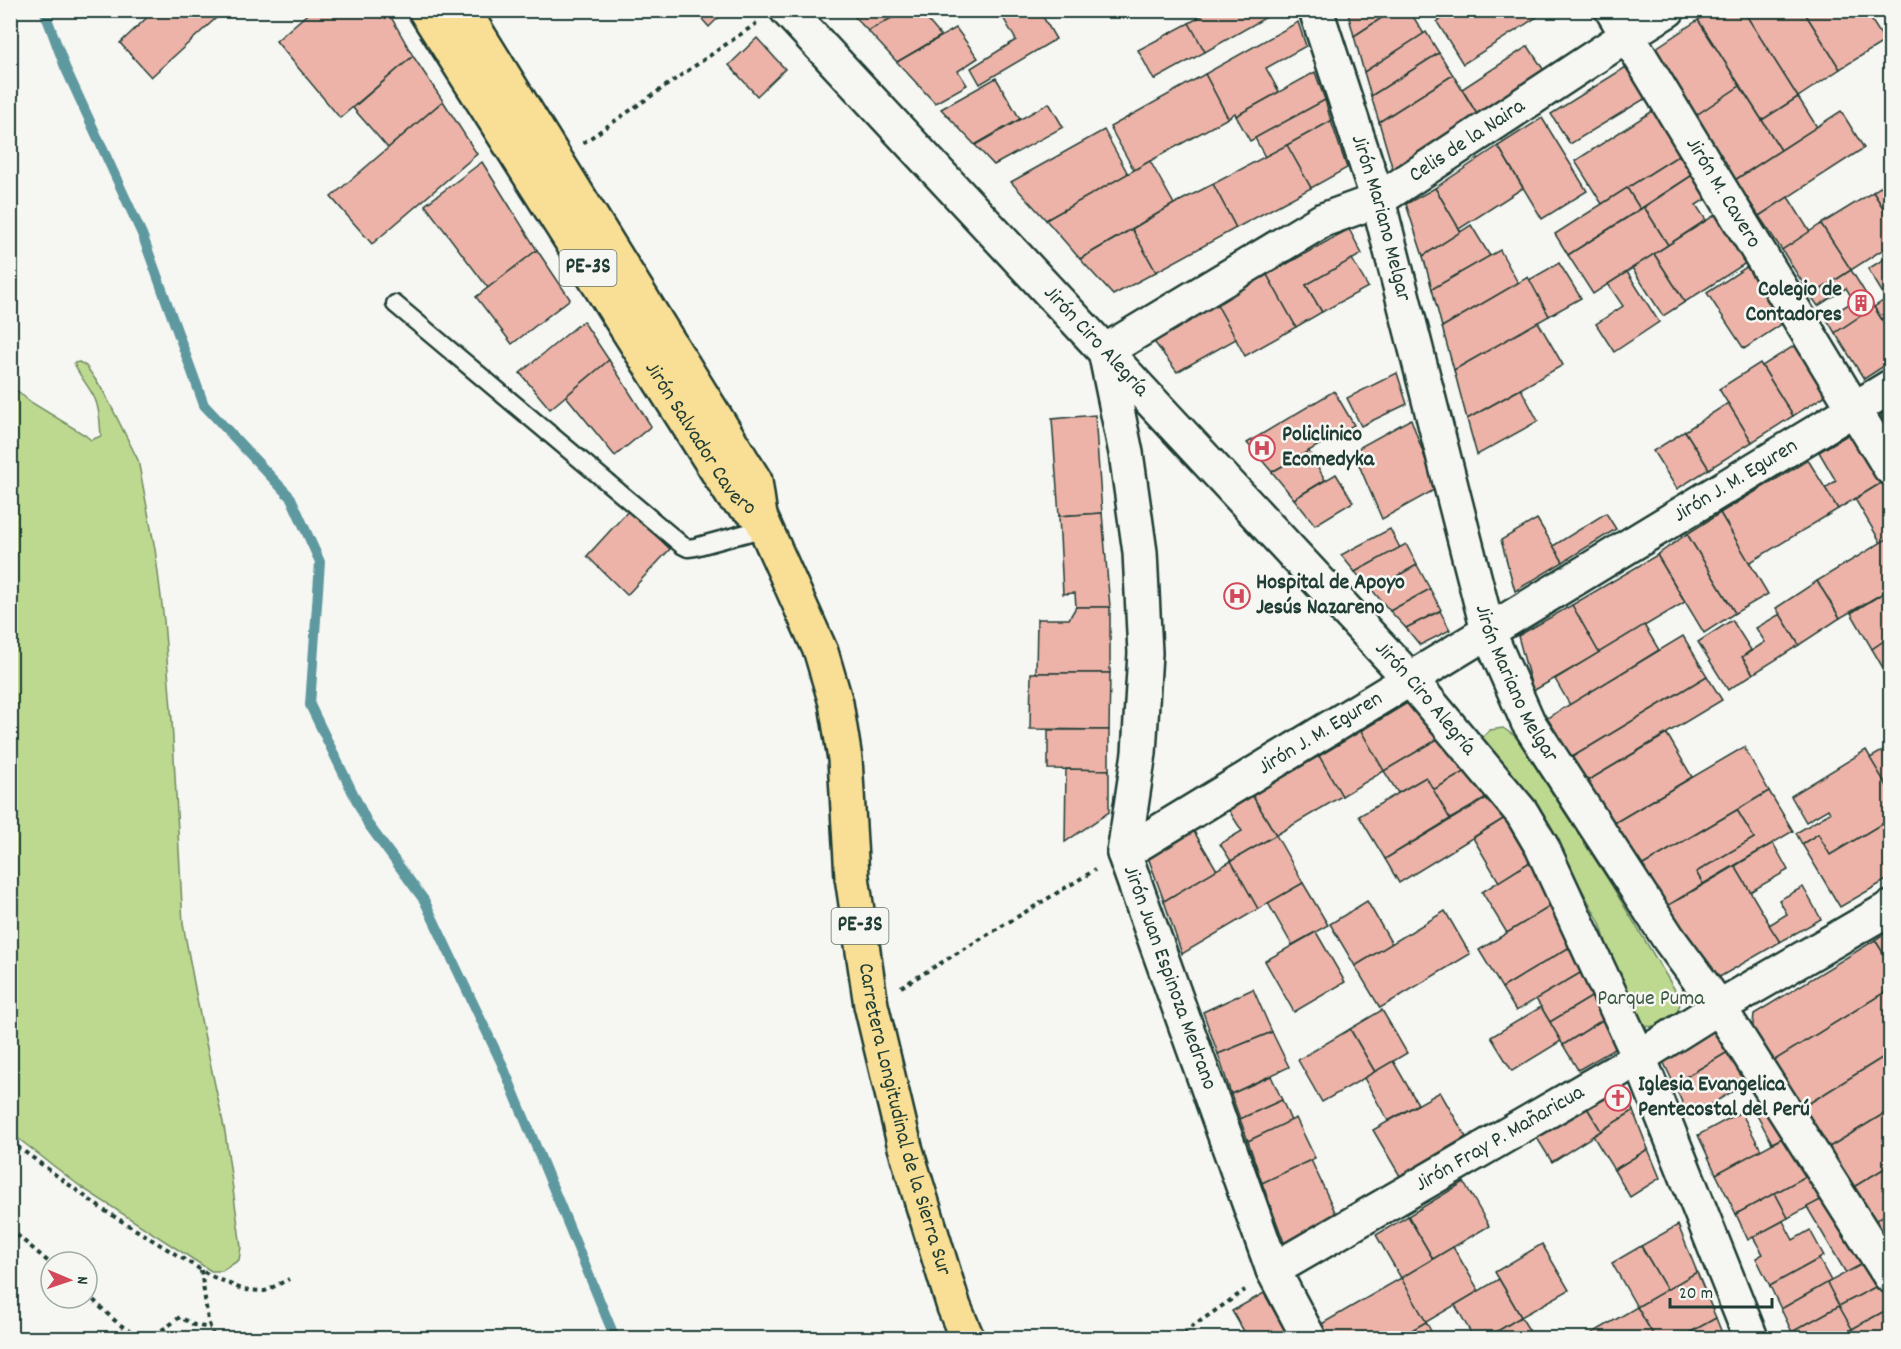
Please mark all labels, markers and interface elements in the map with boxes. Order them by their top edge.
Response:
street label: Celis de la Naira [1403,91,1532,191]
street label: Jirón Mariano Melgar [1342,131,1419,306]
street label: Jirón M. Cavero [1677,132,1769,254]
road number: PE-3S [560,250,616,286]
place label: Colegio de Contadores [1746,275,1842,331]
street label: Jirón Ciro Alegría [1036,279,1156,405]
building icon: Colegio de Contadores [1846,288,1876,318]
street label: Jirón Salvador Cavero [636,356,763,524]
place label: Policlinico Ecomedyka [1282,420,1375,476]
street label: Jirón J. M. Eguren [1668,431,1804,531]
hospital icon: Policlinico Ecomedyka [1247,433,1277,463]
place label: Hospital de Apoyo Jesús Nazareno [1256,568,1405,624]
hospital icon: Hospital de Apoyo Jesús Nazareno [1222,581,1252,611]
street label: Jirón Mariano Melgar [1466,601,1566,770]
street label: Jirón Ciro Alegría [1367,635,1484,763]
street label: Jirón J. M. Eguren [1252,684,1389,783]
street label: Jirón Juan Espinoza Medrano [1114,862,1224,1094]
road number: PE-3S [832,908,888,944]
street label: Carretera Longitudinal de la Sierra Sur [849,961,959,1280]
park label: Parque Puma [1597,984,1705,1015]
place label: Iglesia Evangelica Pentecostal del Perú [1638,1070,1810,1126]
street label: Jirón Fray P. Mañaricua [1409,1077,1591,1200]
church icon: Iglesia Evangelica Pentecostal del Perú [1603,1083,1633,1113]
north arrow [39,1250,99,1310]
scale bar [1670,1271,1772,1309]
text: N [70,1276,93,1285]
text: 20 m [1679,1282,1713,1307]

